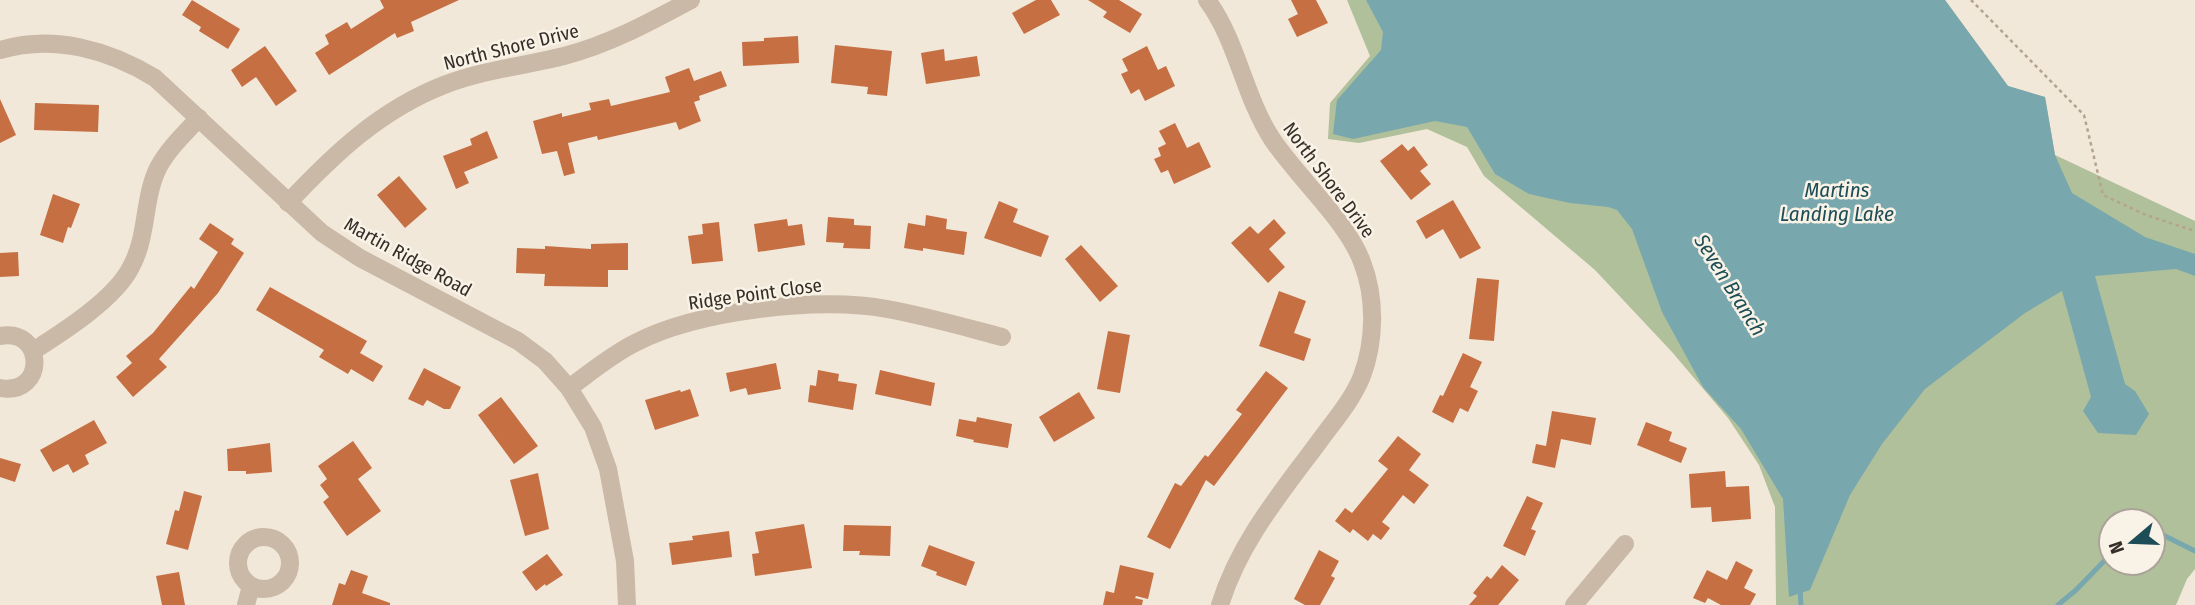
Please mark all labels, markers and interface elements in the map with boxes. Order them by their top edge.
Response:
street label: North Shore Drive [441,19,581,75]
street label: North Shore Drive [1278,118,1380,242]
water label: Martins Landing Lake [1780,177,1894,227]
street label: Martin Ridge Road [340,212,476,302]
water label: Seven Branch [1688,228,1772,341]
street label: Ridge Point Close [687,273,823,315]
north arrow [2097,507,2167,577]
text: N [2104,538,2129,557]

